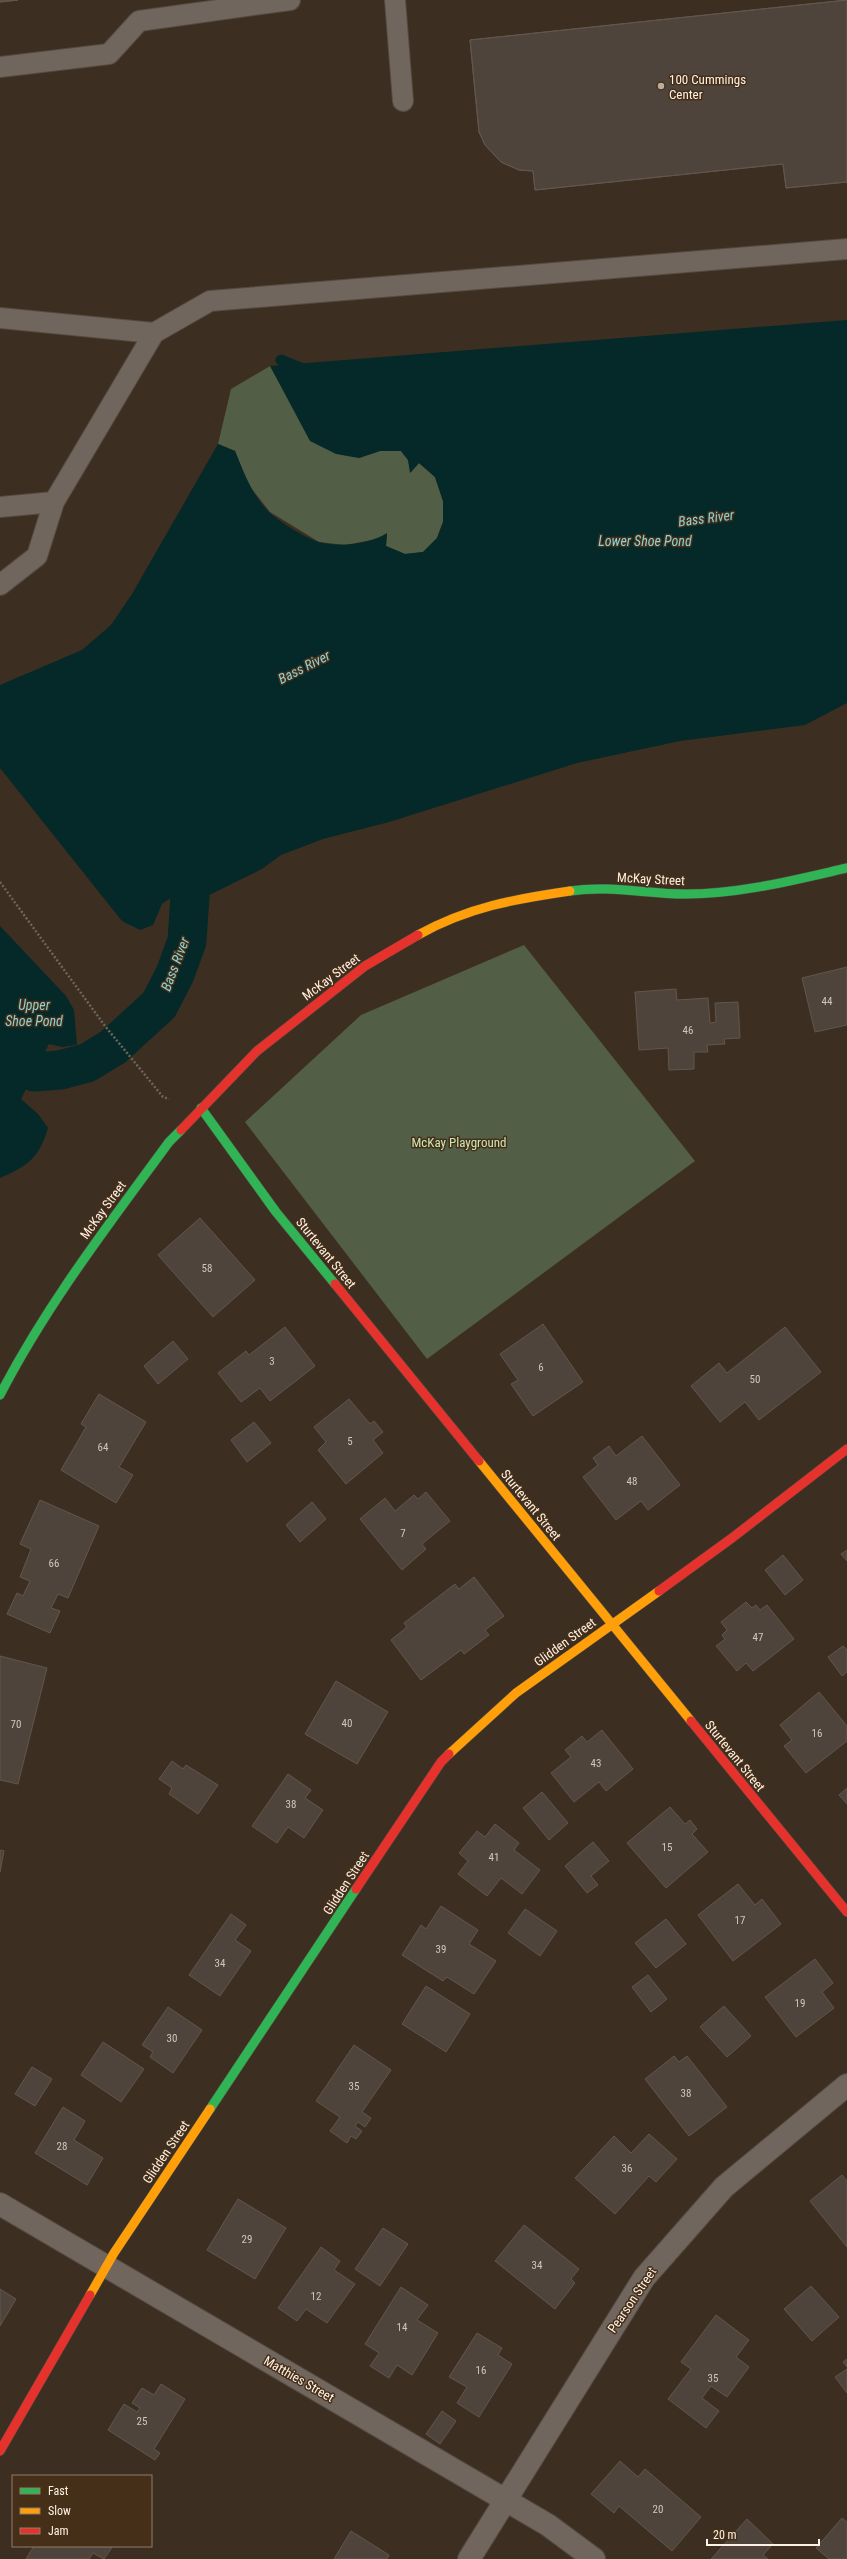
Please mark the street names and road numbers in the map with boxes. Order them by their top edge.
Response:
street label: McKay Street [617,870,685,888]
street label: McKay Street [299,950,363,1003]
street label: McKay Street [77,1178,129,1242]
street label: Sturtevant Street [293,1215,359,1291]
street label: Sturtevant Street [498,1467,564,1543]
street label: Glidden Street [531,1615,599,1669]
street label: Sturtevant Street [702,1718,768,1794]
street label: Glidden Street [320,1848,372,1917]
street label: Glidden Street [140,2118,193,2186]
street label: Pearson Street [605,2264,659,2336]
street label: Matthies Street [261,2353,337,2405]

